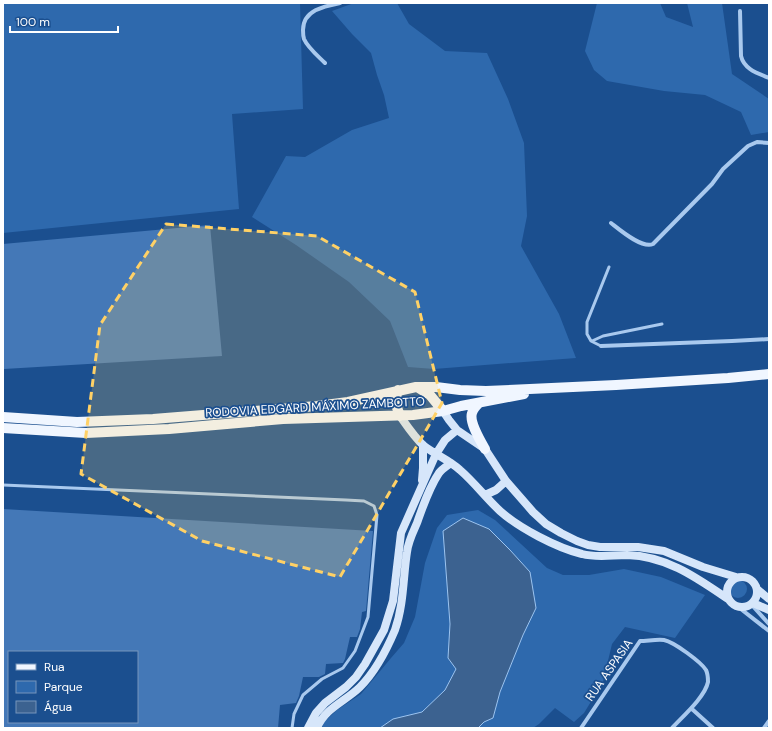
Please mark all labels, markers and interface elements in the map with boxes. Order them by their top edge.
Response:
scale bar [10,8,118,34]
text: 100 m [16,14,50,30]
street label: RODOVIA EDGARD MÁXIMO ZAMBOTTO [205,393,425,421]
street label: RUA ASPASIA [582,636,636,704]
legend [8,651,138,723]
text: Rua [44,659,65,675]
text: Parque [44,679,83,695]
text: Água [44,699,72,715]

